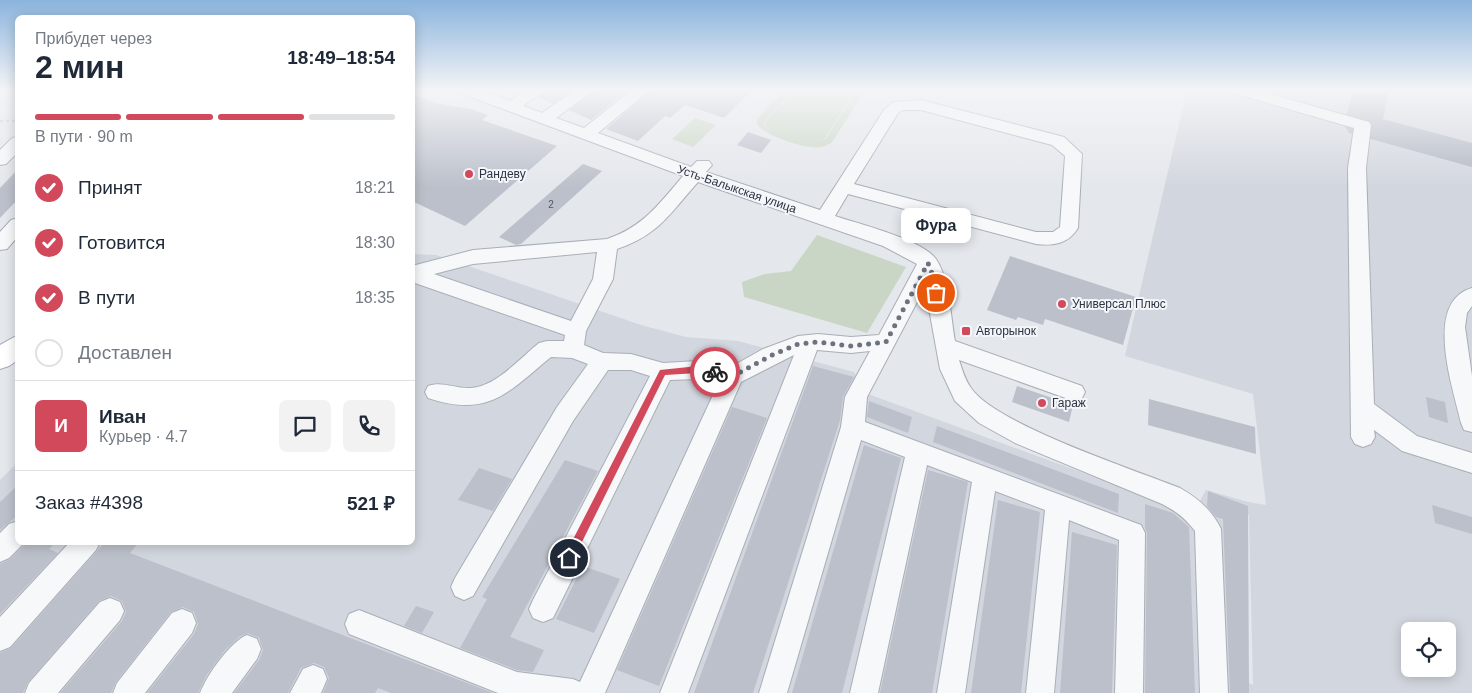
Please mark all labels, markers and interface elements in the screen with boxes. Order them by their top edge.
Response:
text: Прибудет через [35,30,152,47]
text: 18:49–18:54 [287,47,395,68]
text: 2 мин [35,49,124,85]
text: В пути · 90 m [35,128,133,145]
street label: Усть-Балыкская улица [676,162,799,216]
place label: Рандеву [479,167,526,181]
marker: Рандеву [463,168,475,180]
icon: check [35,174,63,202]
text: Принят [78,177,142,198]
text: 18:21 [355,179,395,196]
house number: 2 [548,199,554,210]
callout: Фура [901,208,971,243]
text: Фура [915,217,957,234]
icon: check [35,229,63,257]
text: Готовится [78,232,165,253]
text: 18:30 [355,234,395,251]
pin [915,272,957,314]
icon: bag [922,279,950,307]
icon: check [35,284,63,312]
text: В пути [78,287,135,308]
text: 18:35 [355,289,395,306]
place label: Универсал Плюс [1072,297,1166,311]
marker: Универсал Плюс [1056,298,1068,310]
place label: Авторынок [976,324,1037,338]
marker: Авторынок [960,325,972,337]
text: Доставлен [78,342,172,363]
courier [690,347,740,397]
icon: bike [701,358,729,386]
place label: Гараж [1052,396,1086,410]
marker: Гараж [1036,397,1048,409]
button: chat [279,400,331,452]
button: phone [343,400,395,452]
text: Иван [99,406,146,427]
text: И [54,415,68,436]
text: Курьер · 4.7 [99,428,188,445]
text: Заказ #4398 [35,492,143,513]
text: 521 ₽ [347,493,395,514]
pin [548,537,590,579]
icon: home [555,544,583,572]
map controls [1401,622,1456,677]
button: locate [1401,622,1456,677]

